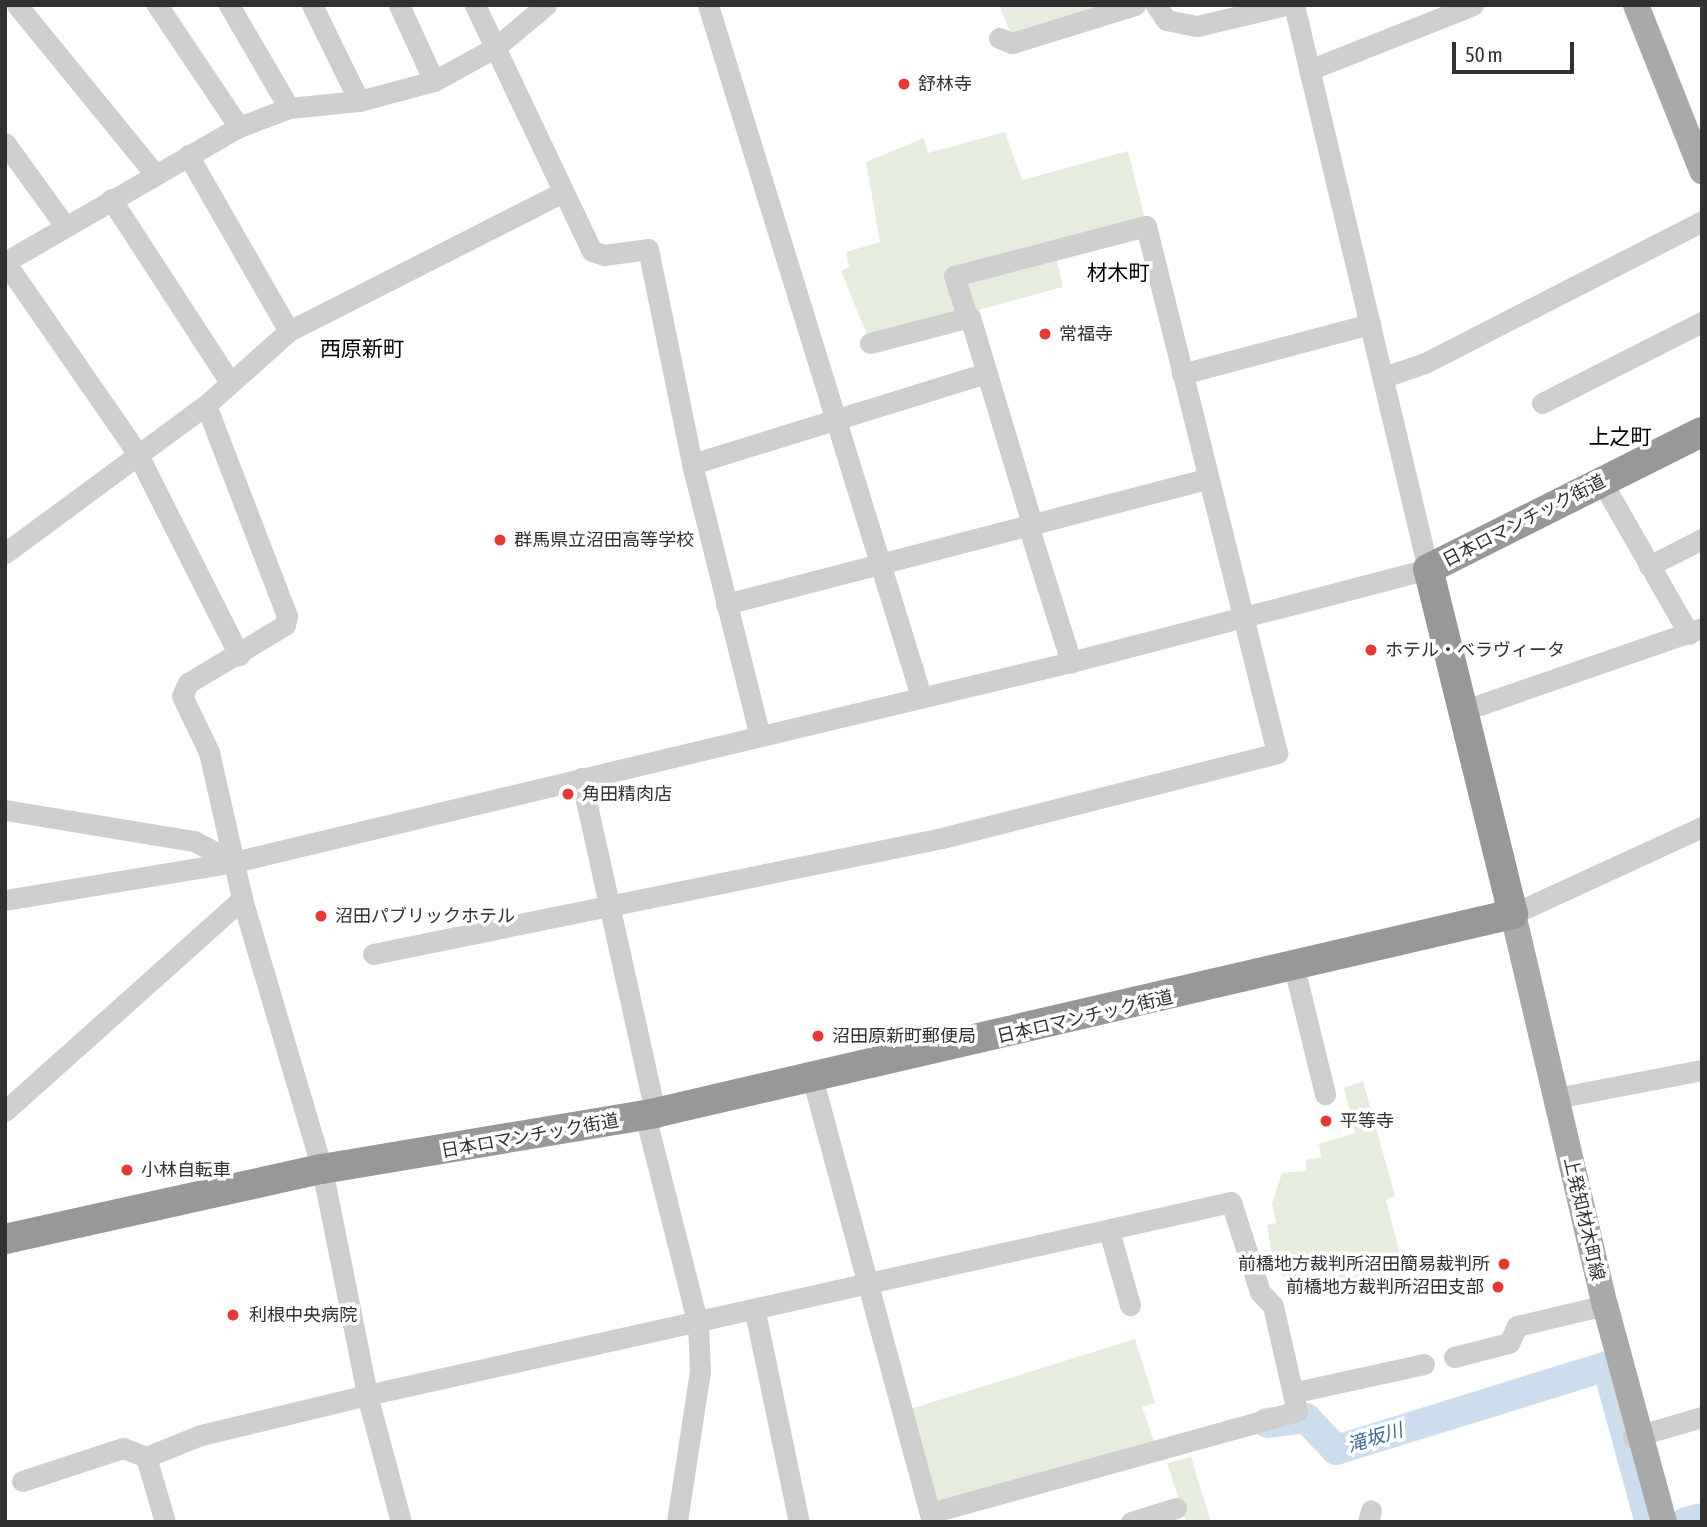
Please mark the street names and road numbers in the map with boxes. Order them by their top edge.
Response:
street label: 日本ロマンチック街道 [1439,471,1609,571]
street label: 日本ロマンチック街道 [995,986,1175,1048]
street label: 日本ロマンチック街道 [439,1110,621,1162]
street label: 上発知材木町線 [1559,1155,1609,1283]

